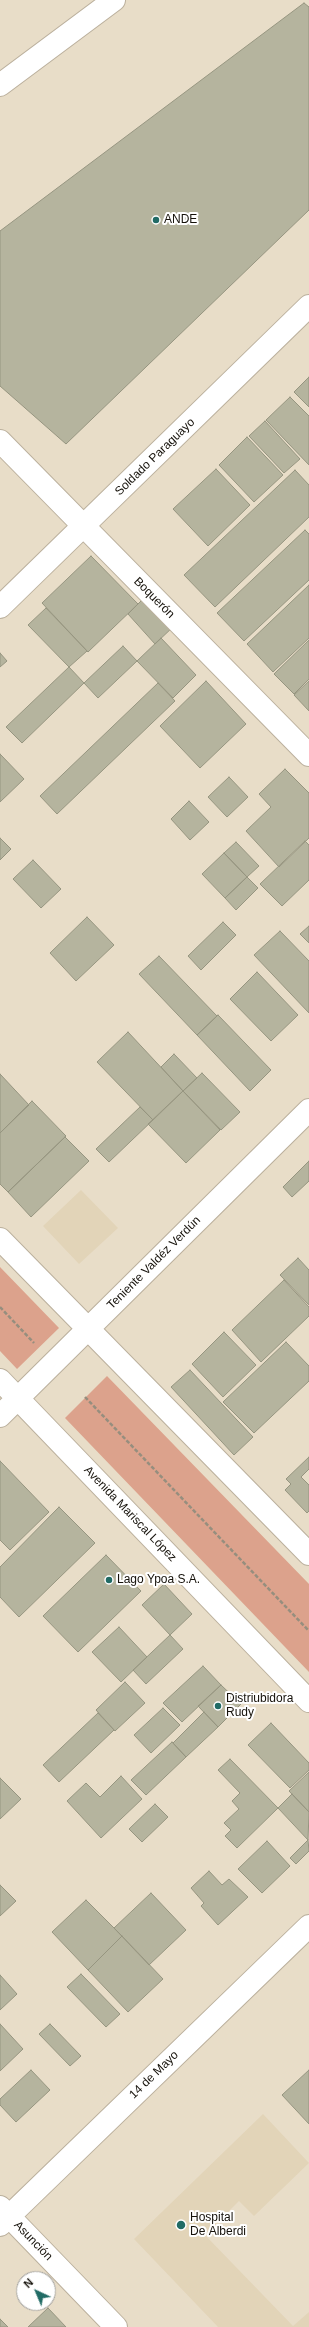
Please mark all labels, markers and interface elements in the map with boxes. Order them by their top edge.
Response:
place label: ANDE [164,213,197,227]
marker: ANDE [151,215,161,225]
street label: Soldado Paraguayo [112,415,198,499]
street label: Boquerón [131,575,177,621]
street label: Teniente Valdéz Verdún [104,1213,204,1313]
street label: Avenida Mariscal López [81,1463,179,1565]
place label: Lago Ypoa S.A. [117,1573,200,1587]
marker: Lago Ypoa S.A. [104,1575,114,1585]
place label: Distriubidora Rudy [226,1692,293,1720]
marker: Distriubidora Rudy [213,1701,223,1711]
street label: 14 de Mayo [126,2048,182,2102]
place label: Hospital De Alberdi [190,2211,246,2239]
street label: Asunción [11,2218,55,2264]
marker: Hospital De Alberdi [175,2219,187,2231]
north arrow [16,2271,56,2311]
text: N [21,2276,35,2290]

